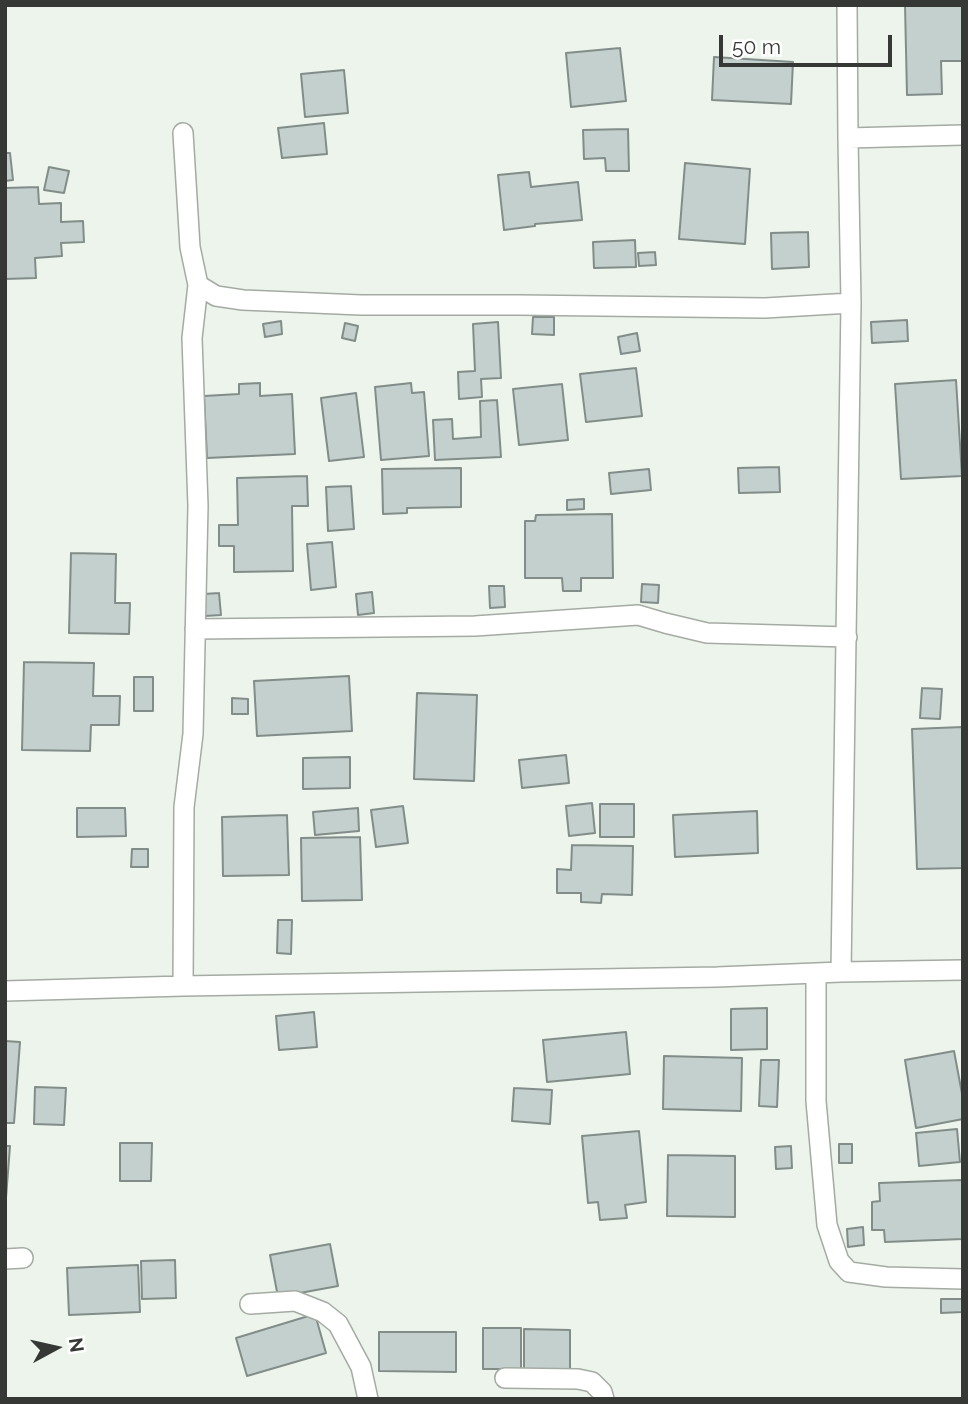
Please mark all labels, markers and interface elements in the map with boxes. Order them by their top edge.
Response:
scale bar [723,21,896,65]
text: 50 m [732,34,781,59]
north arrow [21,1313,91,1383]
text: N [65,1336,89,1354]

